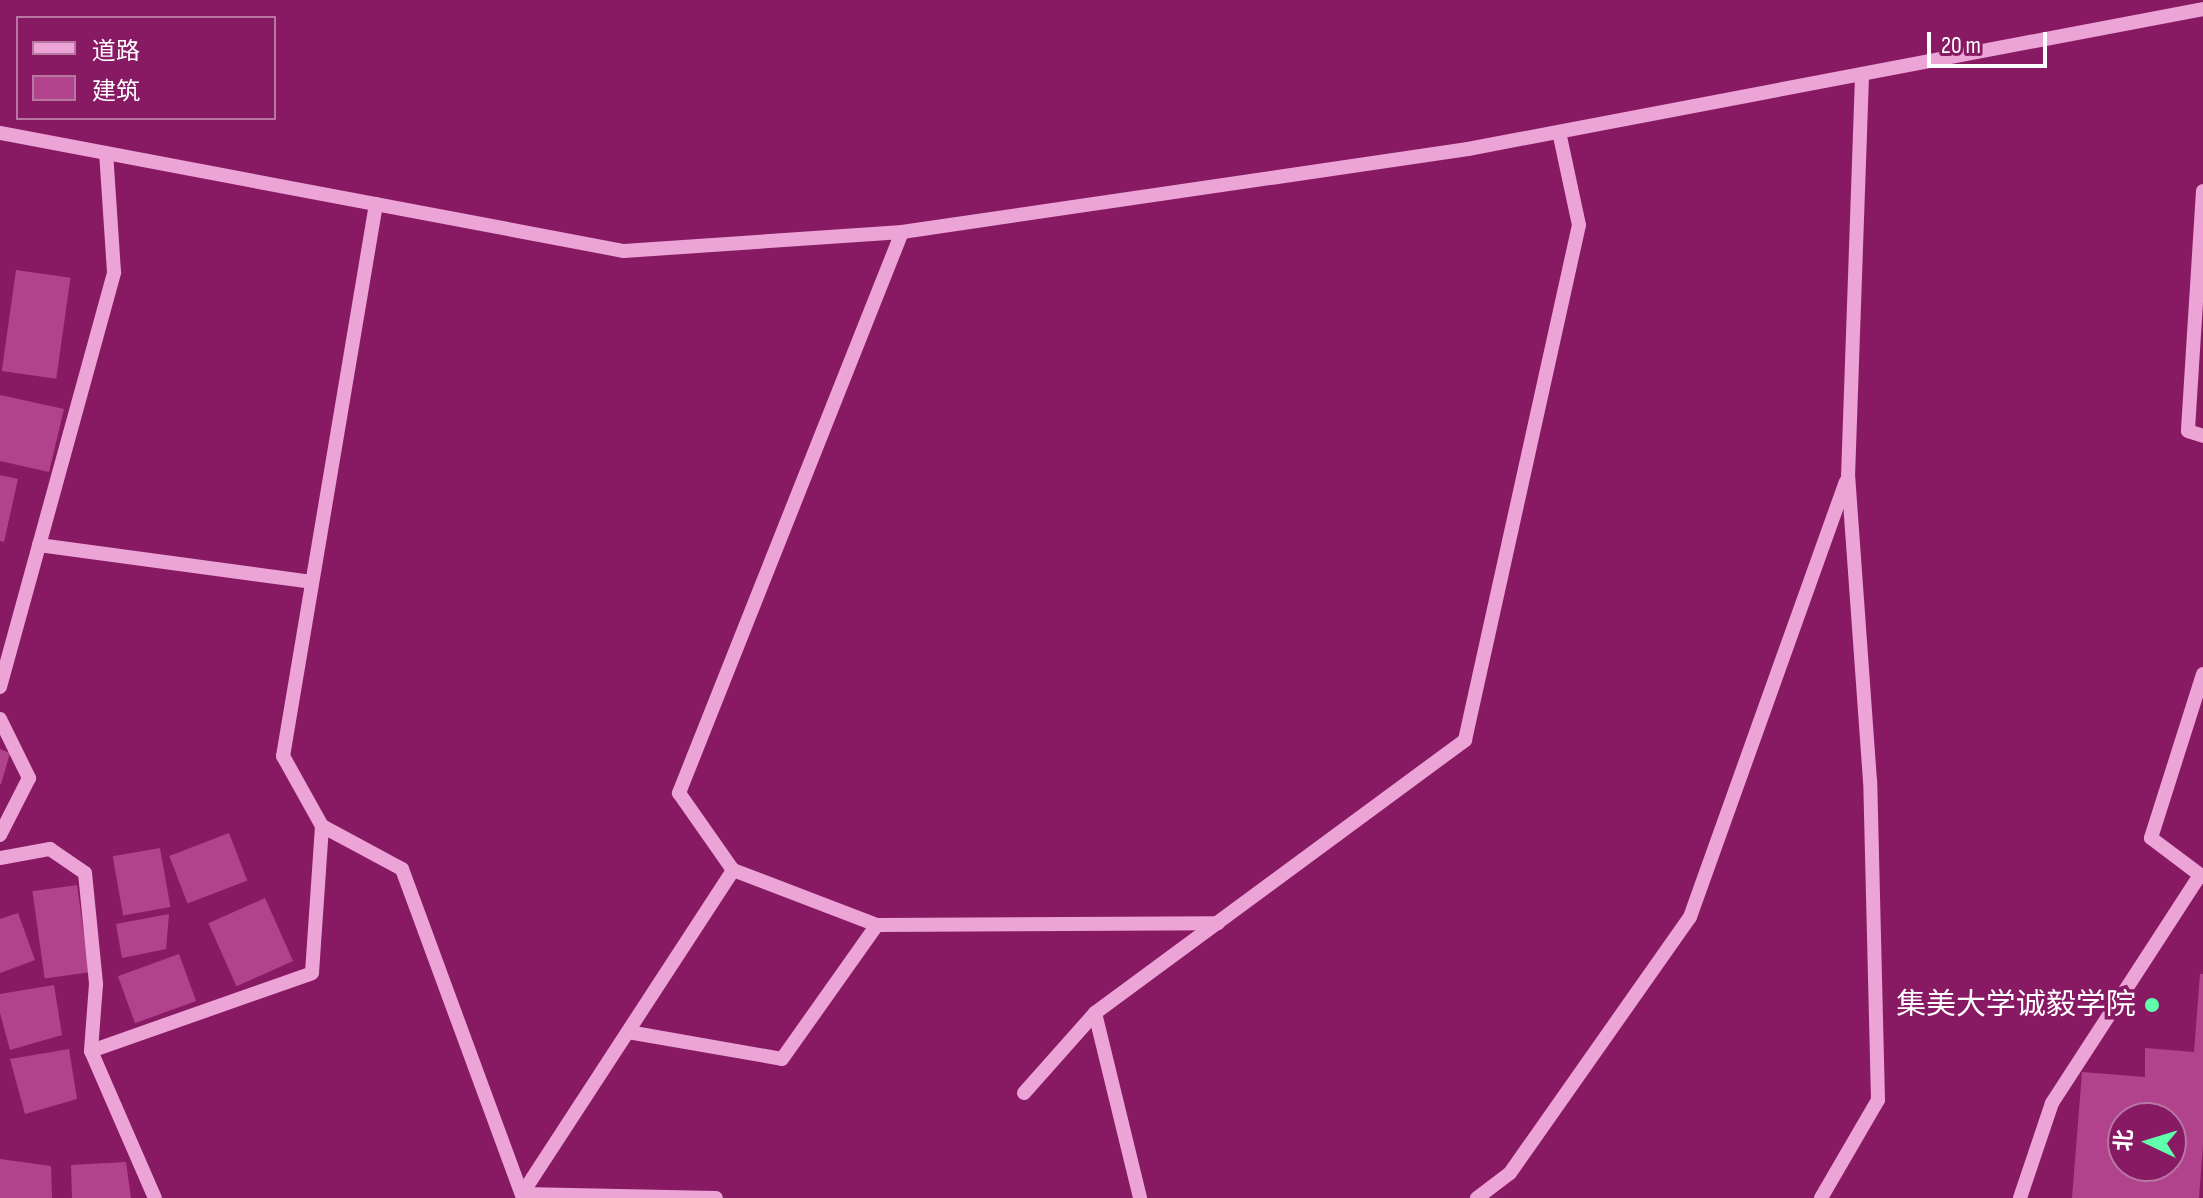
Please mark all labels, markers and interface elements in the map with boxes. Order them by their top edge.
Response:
legend [16,16,276,120]
scale bar [1931,16,2051,66]
text: 20 m [1941,31,1981,60]
text: 道路 [92,37,140,66]
text: 建筑 [92,77,140,106]
place label: 集美大学诚毅学院 [1896,987,2136,1023]
marker: 集美大学诚毅学院 [2143,996,2161,1014]
north arrow [2107,1102,2187,1182]
text: 北 [2110,1129,2139,1152]

